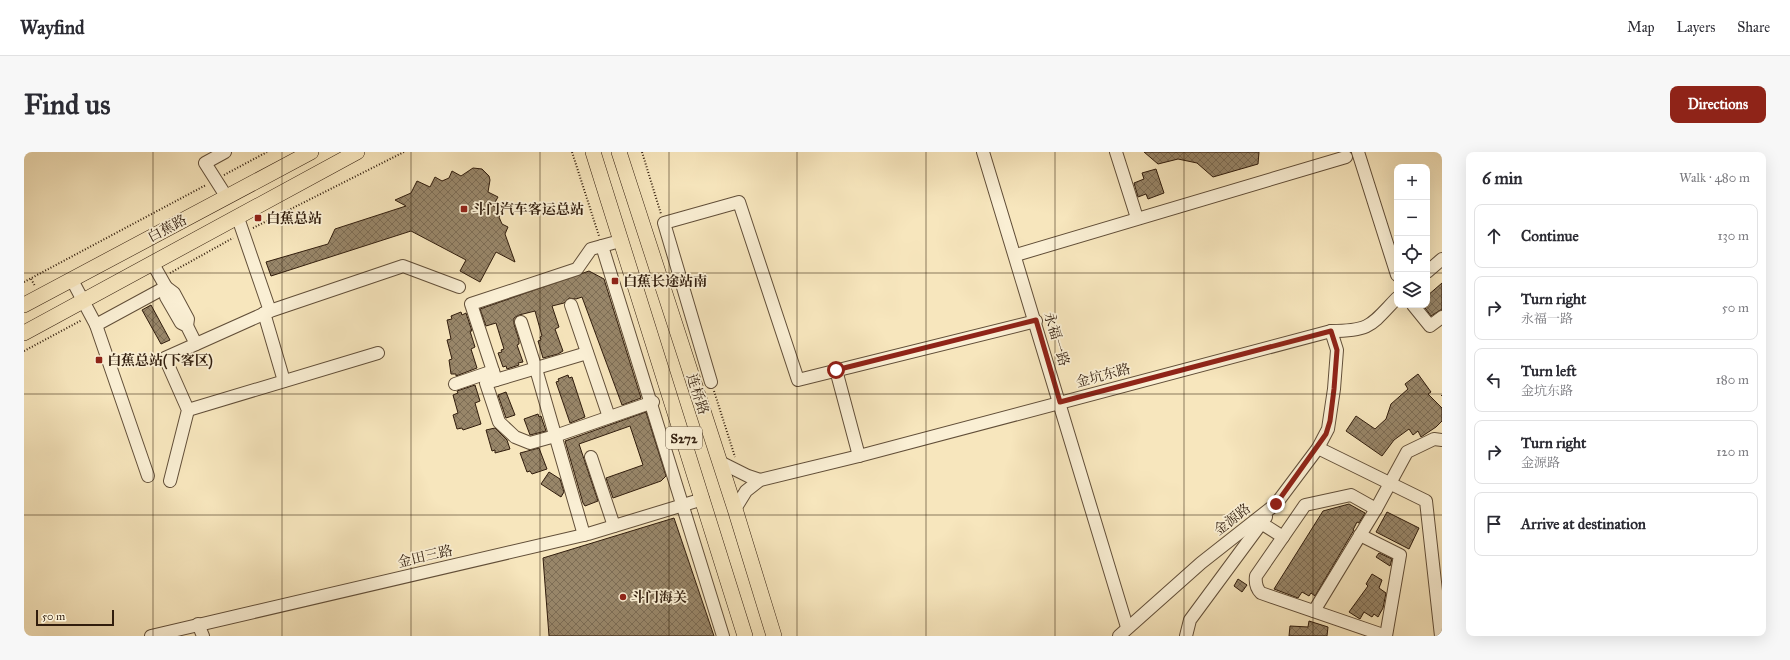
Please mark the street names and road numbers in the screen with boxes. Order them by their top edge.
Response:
street label: 白蕉路 [145,211,190,246]
street label: 永福一路 [1040,310,1073,368]
street label: 金坑东路 [1074,360,1132,391]
street label: 连桥路 [683,372,712,417]
road number: S272 [666,427,702,449]
street label: 金源路 [1211,500,1254,539]
street label: 金田三路 [396,542,454,571]

